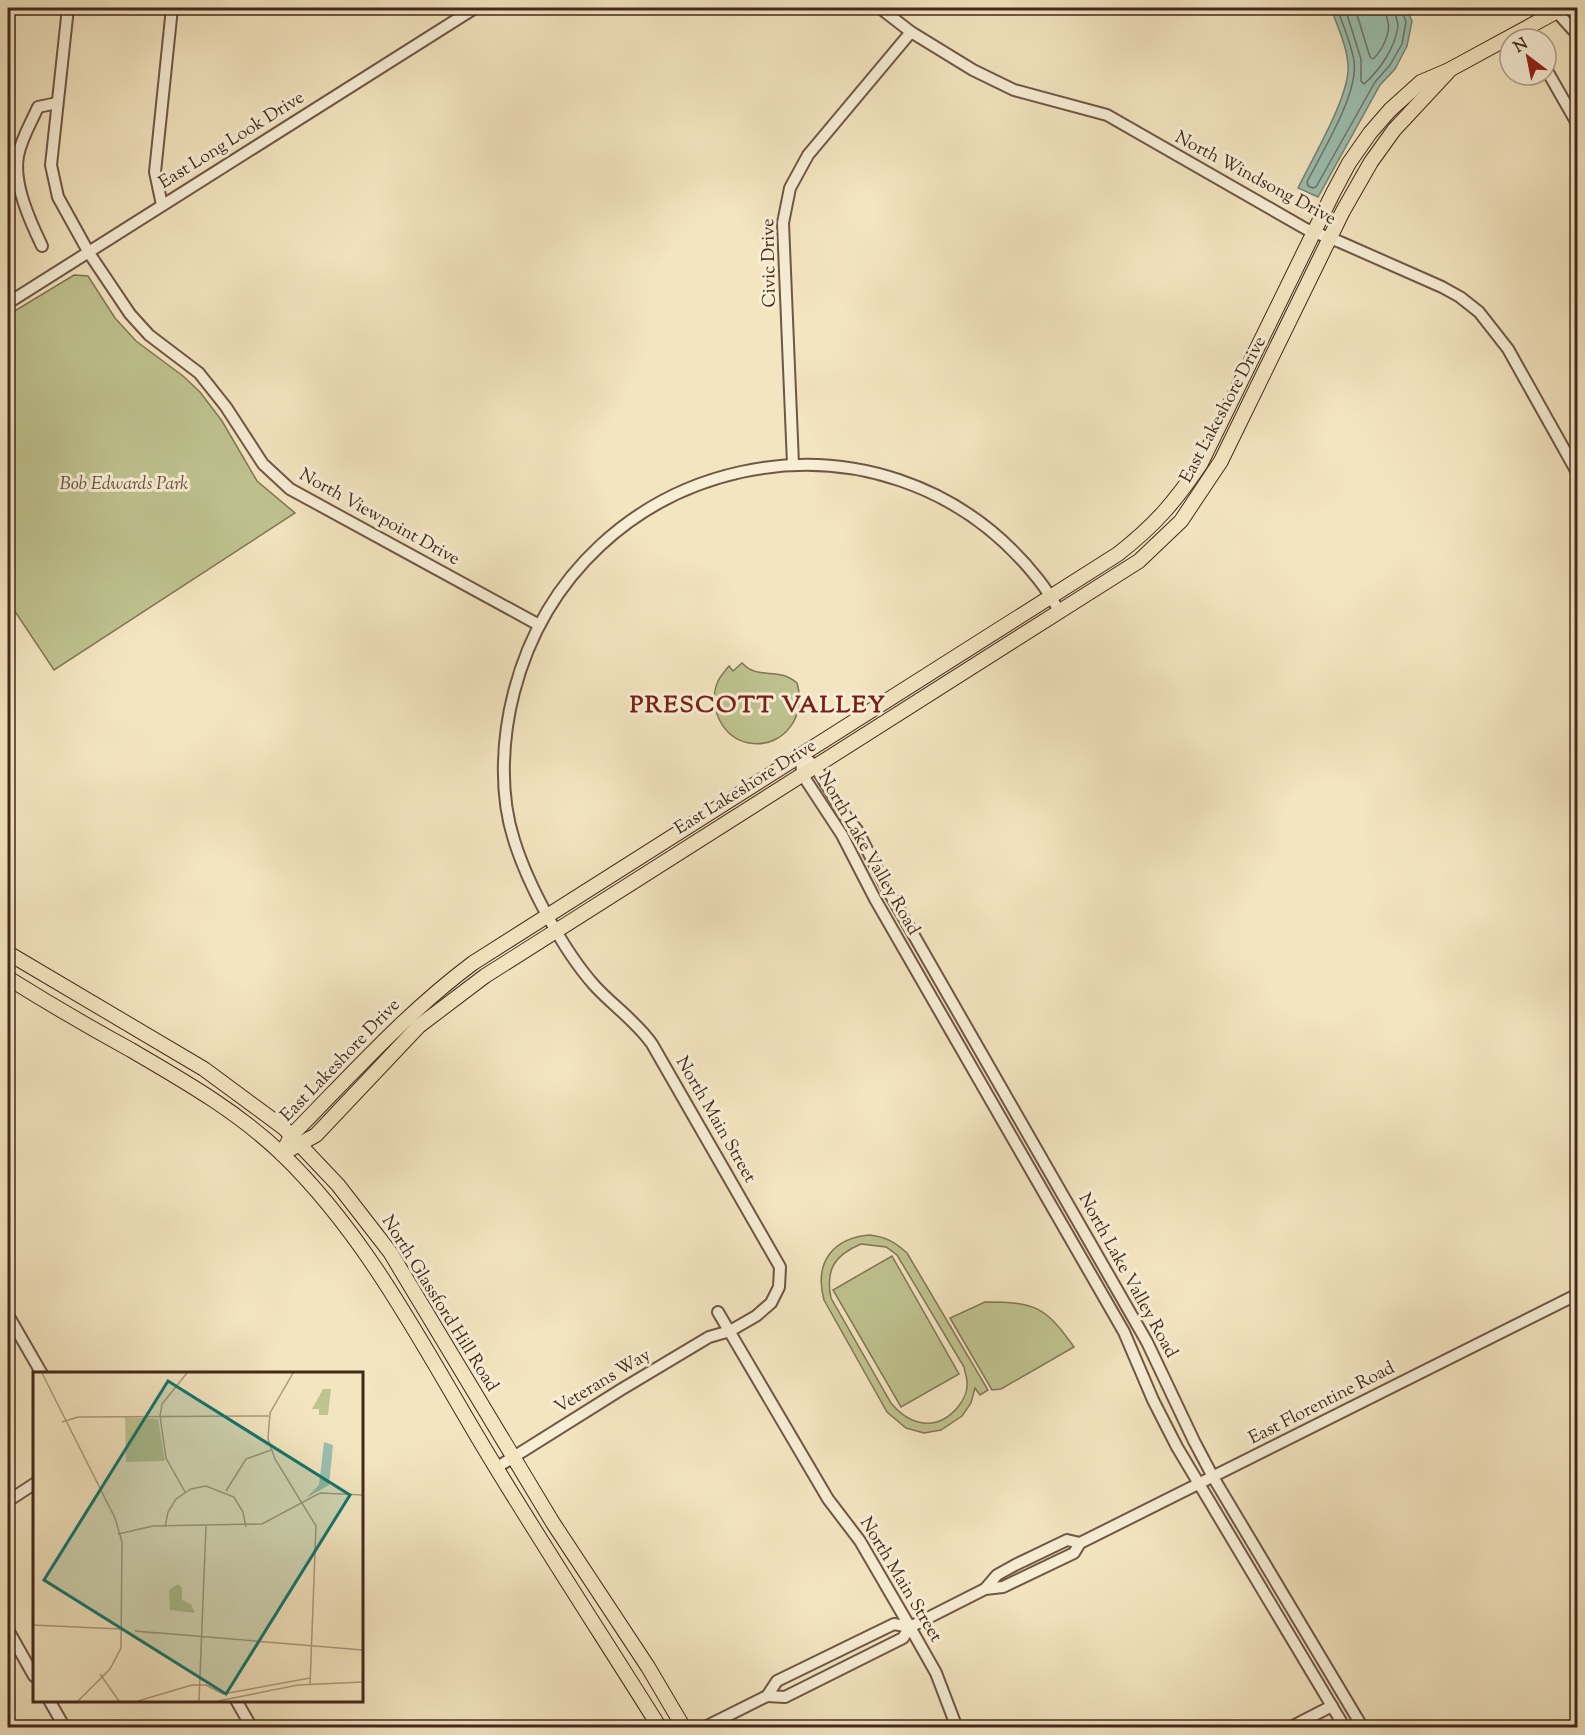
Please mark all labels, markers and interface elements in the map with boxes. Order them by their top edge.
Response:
north arrow [1498,27,1558,87]
text: N [1510,33,1533,60]
street label: East Long Look Drive [154,86,310,196]
street label: North Windsong Drive [1170,125,1340,233]
street label: Civic Drive [756,218,784,308]
street label: East Lakeshore Drive [1174,332,1274,488]
street label: North Viewpoint Drive [294,463,464,573]
park label: Bob Edwards Park [60,472,188,498]
district label: PRESCOTT VALLEY [630,689,886,723]
street label: East Lakeshore Drive [670,734,822,842]
street label: North Lake Valley Road [810,767,926,941]
street label: East Lakeshore Drive [275,993,407,1129]
street label: North Main Street [668,1052,762,1188]
street label: North Lake Valley Road [1071,1189,1183,1363]
street label: North Glassford Hill Road [374,1211,504,1397]
street label: Veterans Way [550,1343,656,1421]
street label: East Florentine Road [1244,1356,1400,1452]
inset map [33,1372,363,1702]
street label: North Main Street [852,1512,948,1648]

